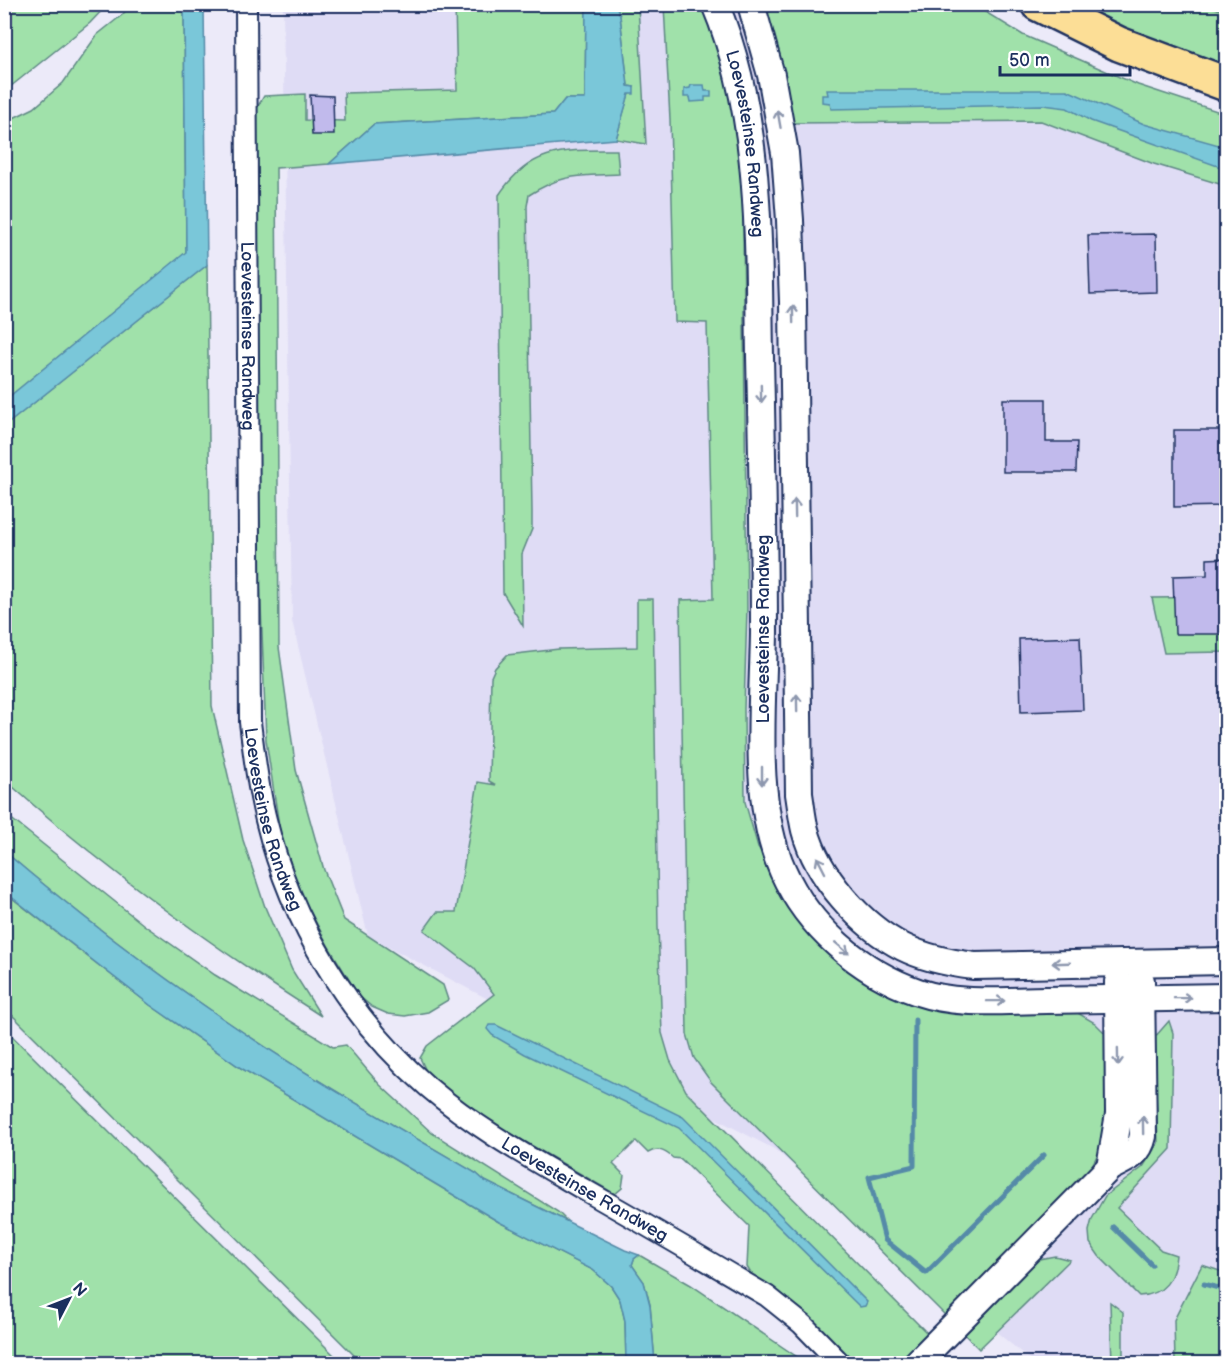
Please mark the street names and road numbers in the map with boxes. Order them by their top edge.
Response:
street label: Loevesteinse Randweg [721,48,768,238]
street label: Loevesteinse Randweg [236,241,258,431]
street label: Loevesteinse Randweg [753,535,774,723]
street label: Loevesteinse Randweg [240,726,306,914]
street label: Loevesteinse Randweg [497,1133,671,1246]

